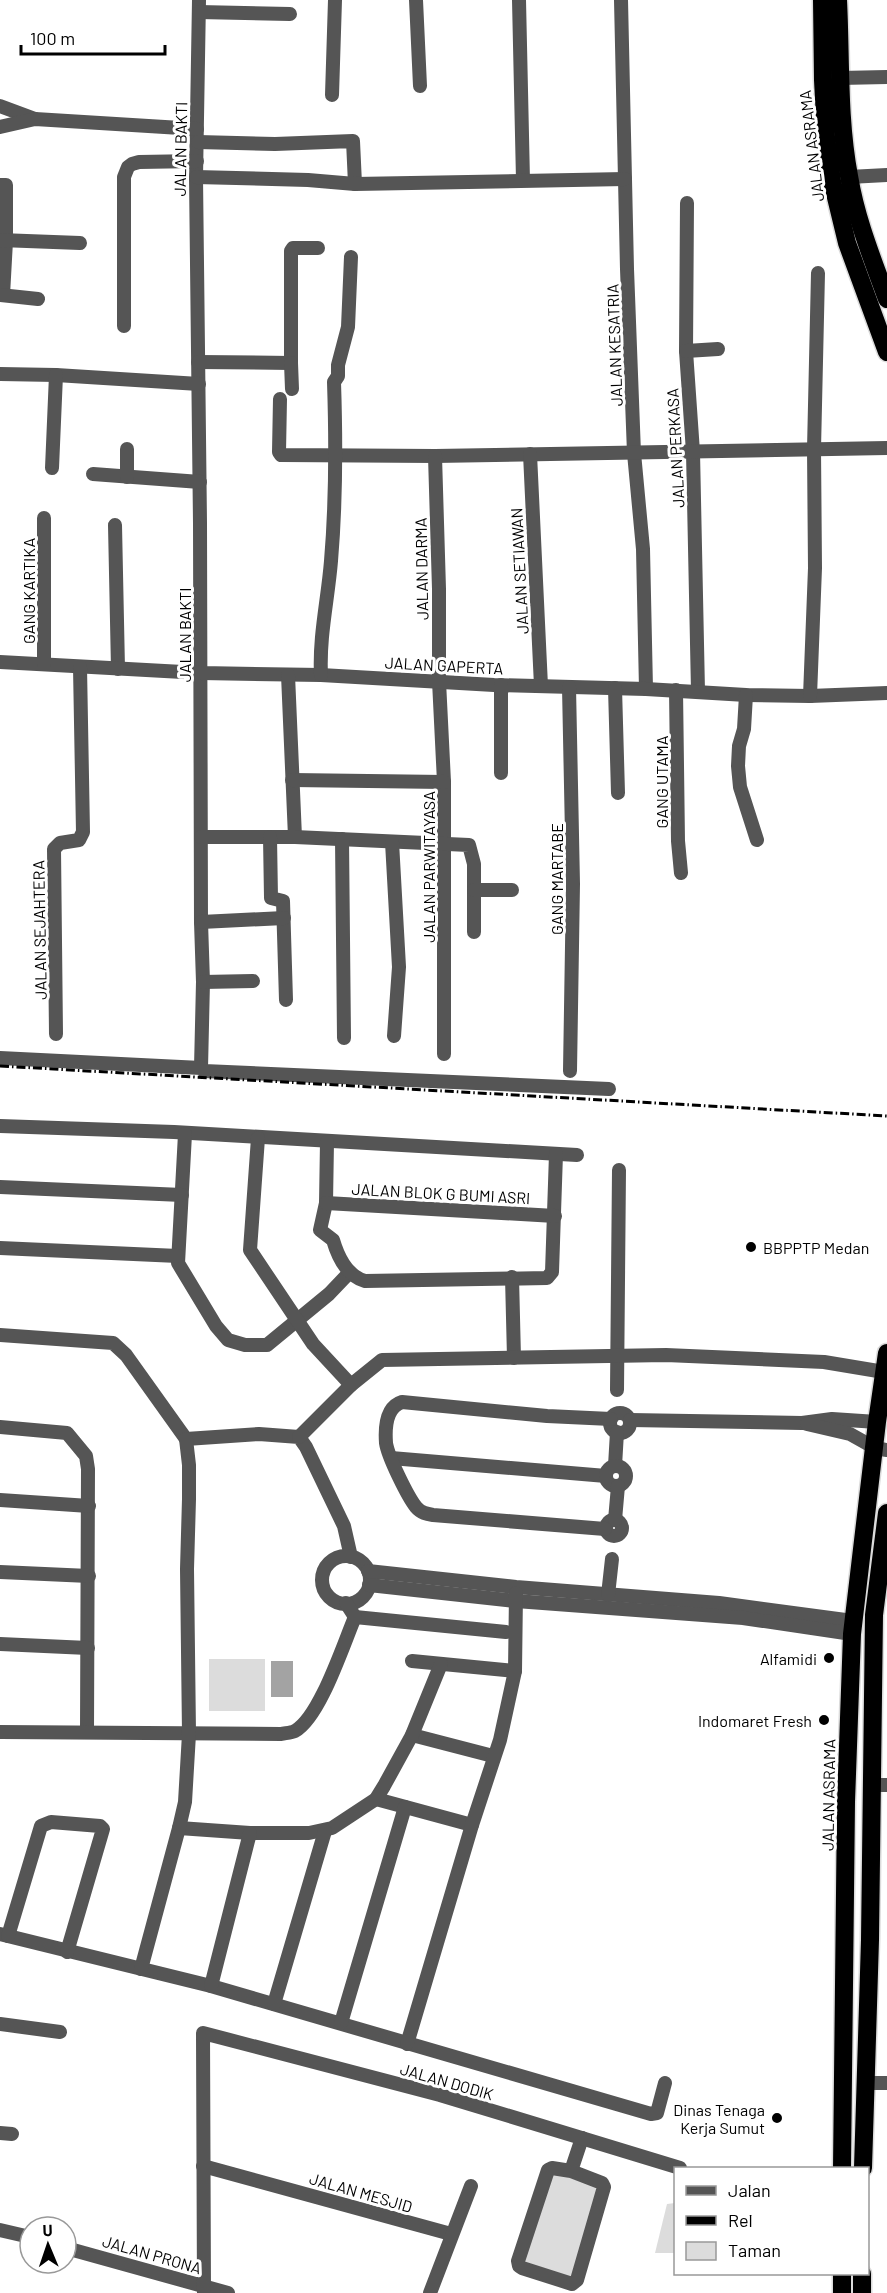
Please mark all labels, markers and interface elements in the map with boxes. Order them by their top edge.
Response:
scale bar [21,18,165,56]
text: 100 m [30,27,75,49]
street label: JALAN ASRAMA [795,89,827,203]
street label: JALAN BAKTI [170,101,190,197]
street label: JALAN KESATRIA [602,283,626,407]
street label: JALAN PERKASA [662,387,688,508]
street label: JALAN SETIAWAN [506,507,532,635]
street label: JALAN DARMA [411,517,431,620]
street label: GANG KARTIKA [19,538,38,644]
street label: JALAN BAKTI [175,588,194,682]
street label: JALAN GAPERTA [384,652,504,678]
street label: GANG UTAMA [652,735,671,828]
street label: JALAN PARWITAYASA [419,791,438,943]
street label: GANG MARTABE [547,823,566,935]
street label: JALAN SEJAHTERA [28,860,50,1000]
street label: JALAN BLOK G BUMI ASRI [351,1179,531,1207]
place label: BBPPTP Medan [763,1238,869,1257]
marker: BBPPTP Medan [744,1240,758,1254]
place label: Alfamidi [760,1649,817,1668]
marker: Alfamidi [822,1651,836,1665]
place label: Indomaret Fresh [698,1711,812,1730]
marker: Indomaret Fresh [817,1713,831,1727]
street label: JALAN ASRAMA [818,1739,838,1851]
street label: JALAN DODIK [398,2059,496,2103]
place label: Dinas Tenaga Kerja Sumut [673,2100,765,2137]
marker: Dinas Tenaga Kerja Sumut [770,2111,784,2125]
legend [674,2167,869,2275]
street label: JALAN MESJID [307,2168,415,2216]
text: Jalan [728,2179,771,2201]
text: Rel [728,2209,753,2231]
north arrow [18,2215,78,2275]
text: U [42,2220,53,2239]
street label: JALAN PRONA [100,2231,204,2277]
text: Taman [728,2239,781,2261]

